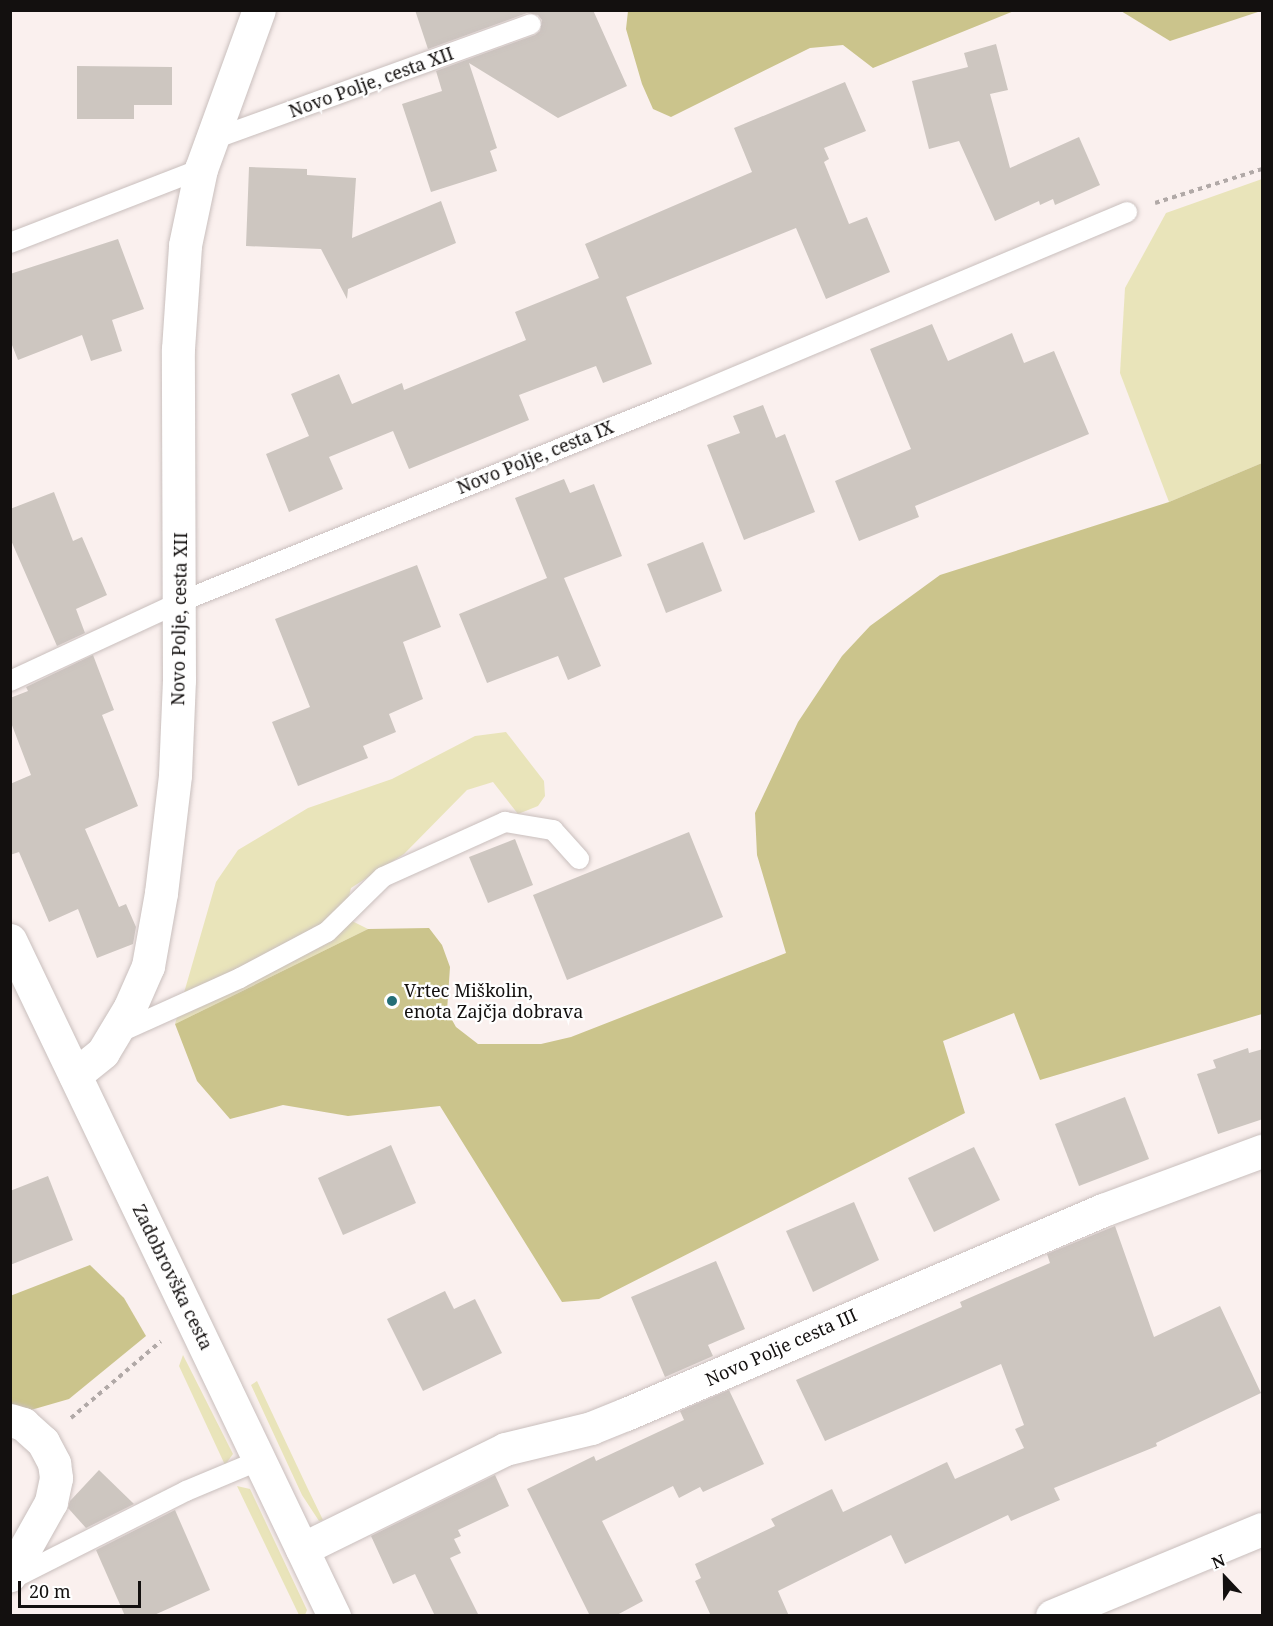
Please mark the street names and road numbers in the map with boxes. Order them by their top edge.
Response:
street label: Novo Polje, cesta XII [286,42,456,122]
street label: Novo Polje, cesta IX [454,416,616,498]
street label: Novo Polje, cesta XII [167,532,191,706]
street label: Zadobrovška cesta [128,1201,218,1353]
street label: Novo Polje cesta III [702,1304,860,1390]

